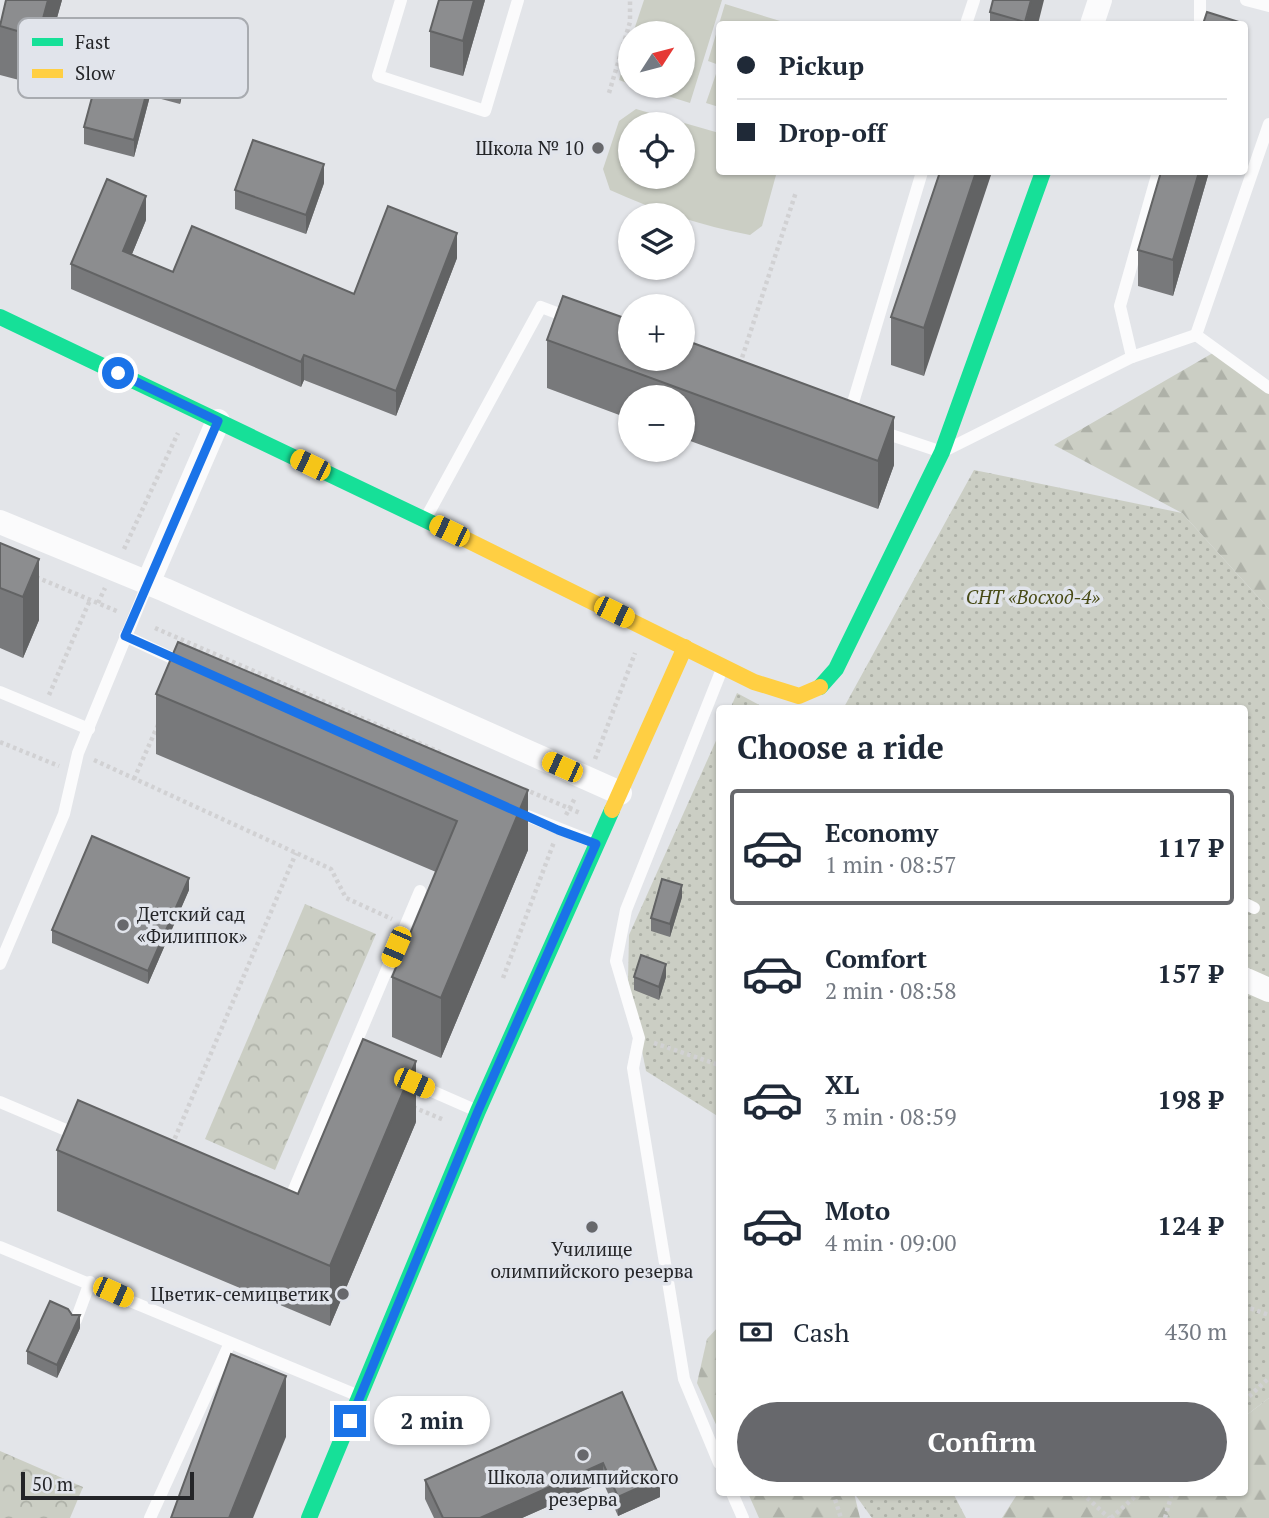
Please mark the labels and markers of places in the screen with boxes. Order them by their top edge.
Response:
place label: Школа № 10 [475,135,584,160]
marker: Школа № 10 [590,140,606,156]
place label: Детский сад «Филиппок» [137,901,247,948]
marker: Детский сад «Филиппок» [115,917,131,933]
marker: Училище олимпийского резерва [584,1219,600,1235]
place label: Училище олимпийского резерва [491,1236,694,1283]
place label: Цветик-семицветик [150,1281,330,1306]
marker: Цветик-семицветик [335,1286,351,1302]
marker: Школа олимпийского резерва [575,1447,591,1463]
place label: Школа олимпийского резерва [487,1464,679,1511]

